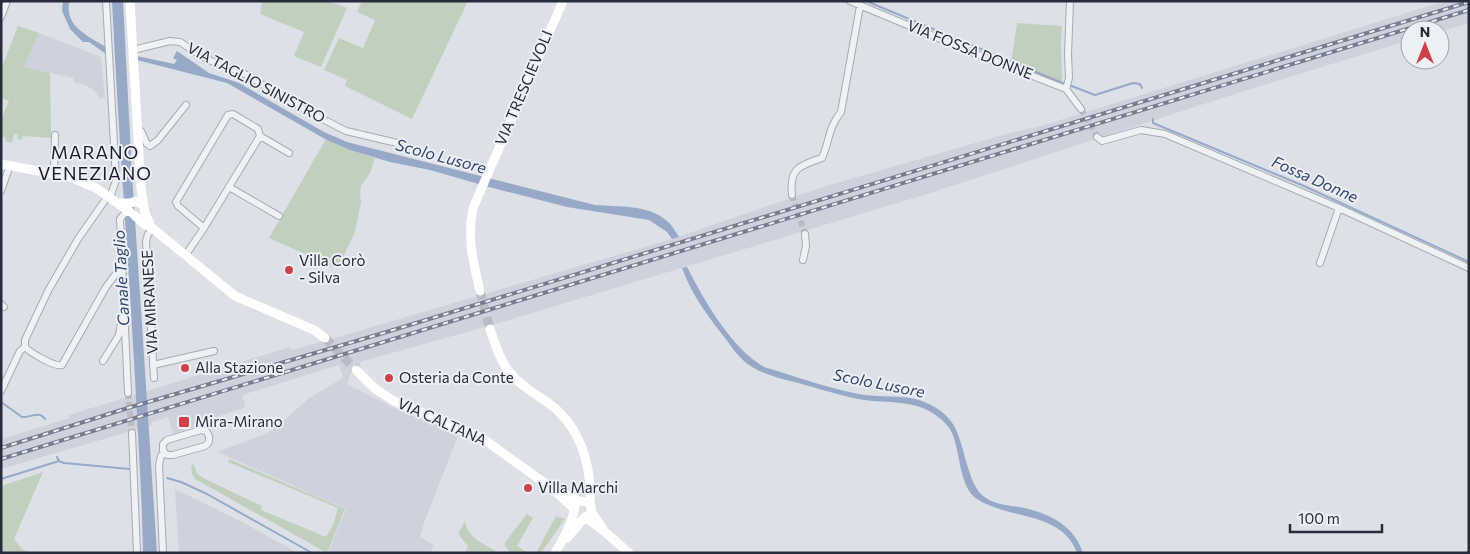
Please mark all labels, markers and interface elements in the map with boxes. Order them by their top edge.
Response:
street label: VIA FOSSA DONNE [905,16,1036,83]
north arrow [1400,20,1450,70]
text: N [1420,23,1430,40]
street label: VIA TRESCIEVOLI [491,27,555,148]
street label: VIA TAGLIO SINISTRO [184,38,329,126]
water label: Scolo Lusore [394,134,489,177]
district label: MARANO VENEZIANO [38,141,152,184]
water label: Fossa Donne [1269,151,1362,206]
water label: Canale Taglio [108,230,133,327]
street label: VIA MIRANESE [137,249,161,355]
place label: Villa Corò - Silva [299,251,365,286]
marker: Villa Corò - Silva [283,264,295,276]
place label: Alla Stazione [195,358,283,376]
marker: Alla Stazione [179,362,191,374]
water label: Scolo Lusore [832,364,927,401]
place label: Osteria da Conte [399,368,514,386]
marker: Osteria da Conte [383,372,395,384]
street label: VIA CALTANA [395,393,490,449]
place label: Mira-Mirano [195,412,283,430]
marker: Mira-Mirano [177,415,191,429]
place label: Villa Marchi [538,478,618,496]
marker: Villa Marchi [522,482,534,494]
scale bar [1290,502,1382,534]
text: 100 m [1298,509,1340,527]

